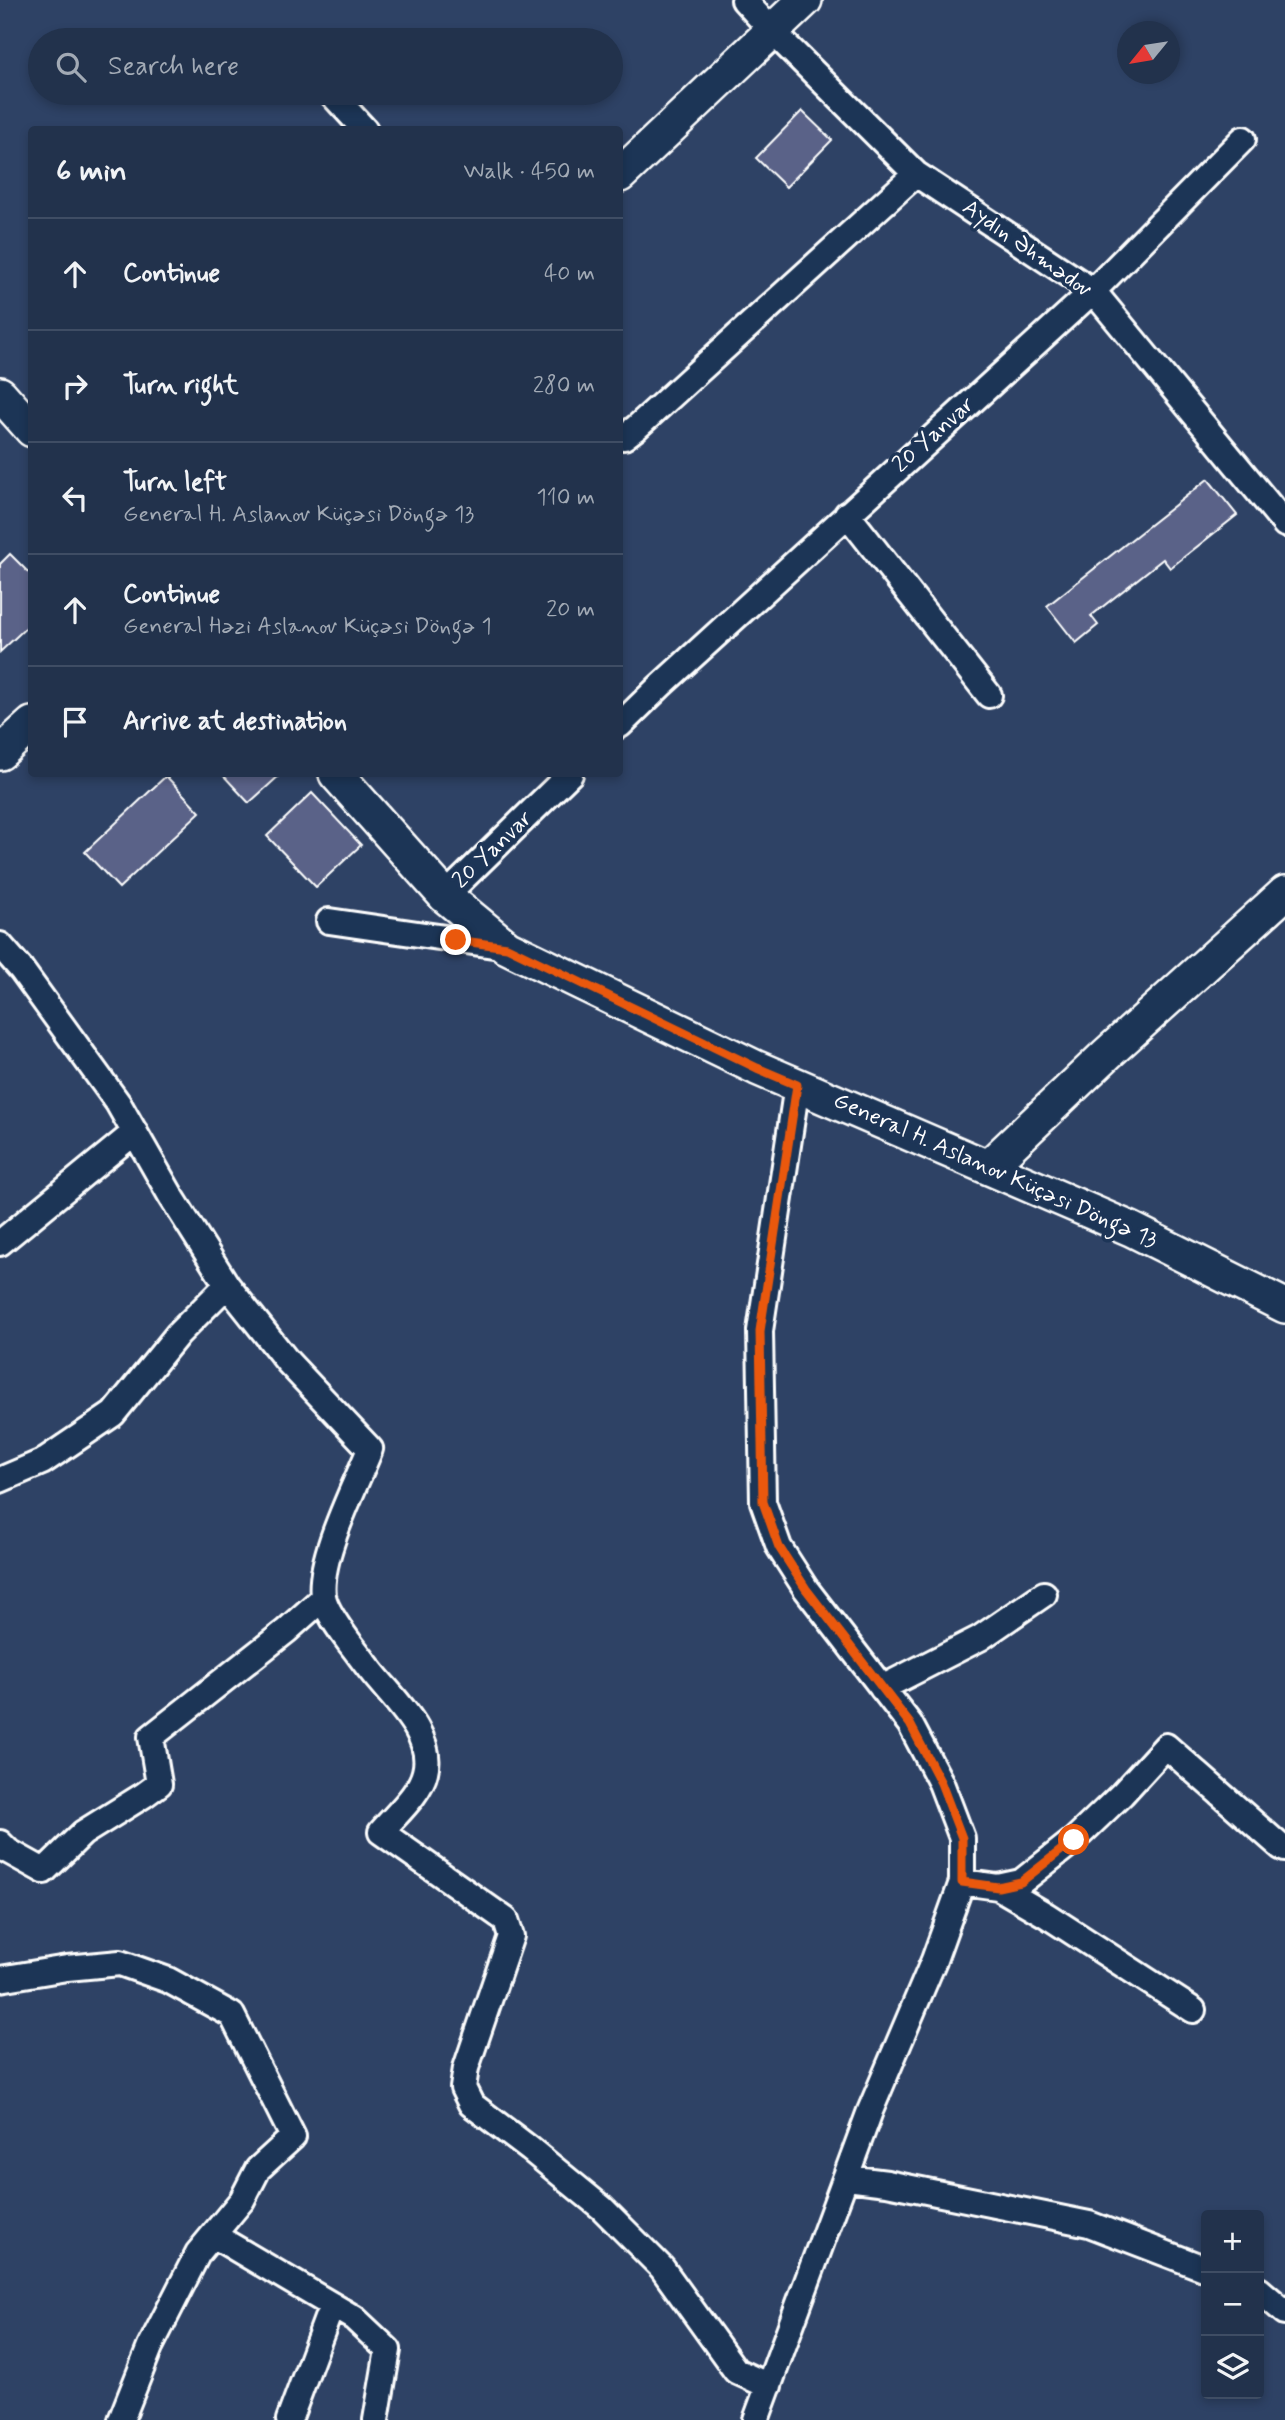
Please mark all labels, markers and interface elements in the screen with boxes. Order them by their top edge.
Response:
north arrow [1117,21,1180,84]
search box [28,28,623,105]
icon: search [52,48,90,86]
text: Search here [108,50,239,84]
text: 6 min [56,152,127,191]
text: Walk · 450 m [464,157,595,187]
street label: Aydın Əhmədov [956,193,1098,305]
icon: ahead [56,255,94,293]
text: Continue [123,257,220,291]
text: 40 m [544,259,595,289]
icon: right [56,367,94,405]
text: Turn right [123,369,239,403]
text: 280 m [533,371,595,401]
street label: 20 Yanvar [886,390,982,480]
text: Turn left [123,466,227,500]
icon: left [56,479,94,517]
text: 110 m [536,483,595,513]
text: General H. Aslanov Küçəsi Döngə 13 [123,500,474,530]
text: Continue [123,578,220,612]
icon: ahead [56,591,94,629]
text: 20 m [546,595,595,625]
text: General Həzi Aslanov Küçəsi Döngə 1 [123,612,492,642]
icon: arrive [56,703,94,741]
text: Arrive at destination [123,705,347,739]
street label: 20 Yanvar [446,804,540,896]
route end [440,924,471,955]
street label: General H. Aslanov Küçəsi Döngə 13 [828,1086,1162,1258]
route start [1058,1824,1089,1855]
map controls [1201,2210,1264,2399]
button: + [1201,2210,1264,2273]
button: − [1201,2273,1264,2336]
button: layers [1201,2336,1264,2399]

